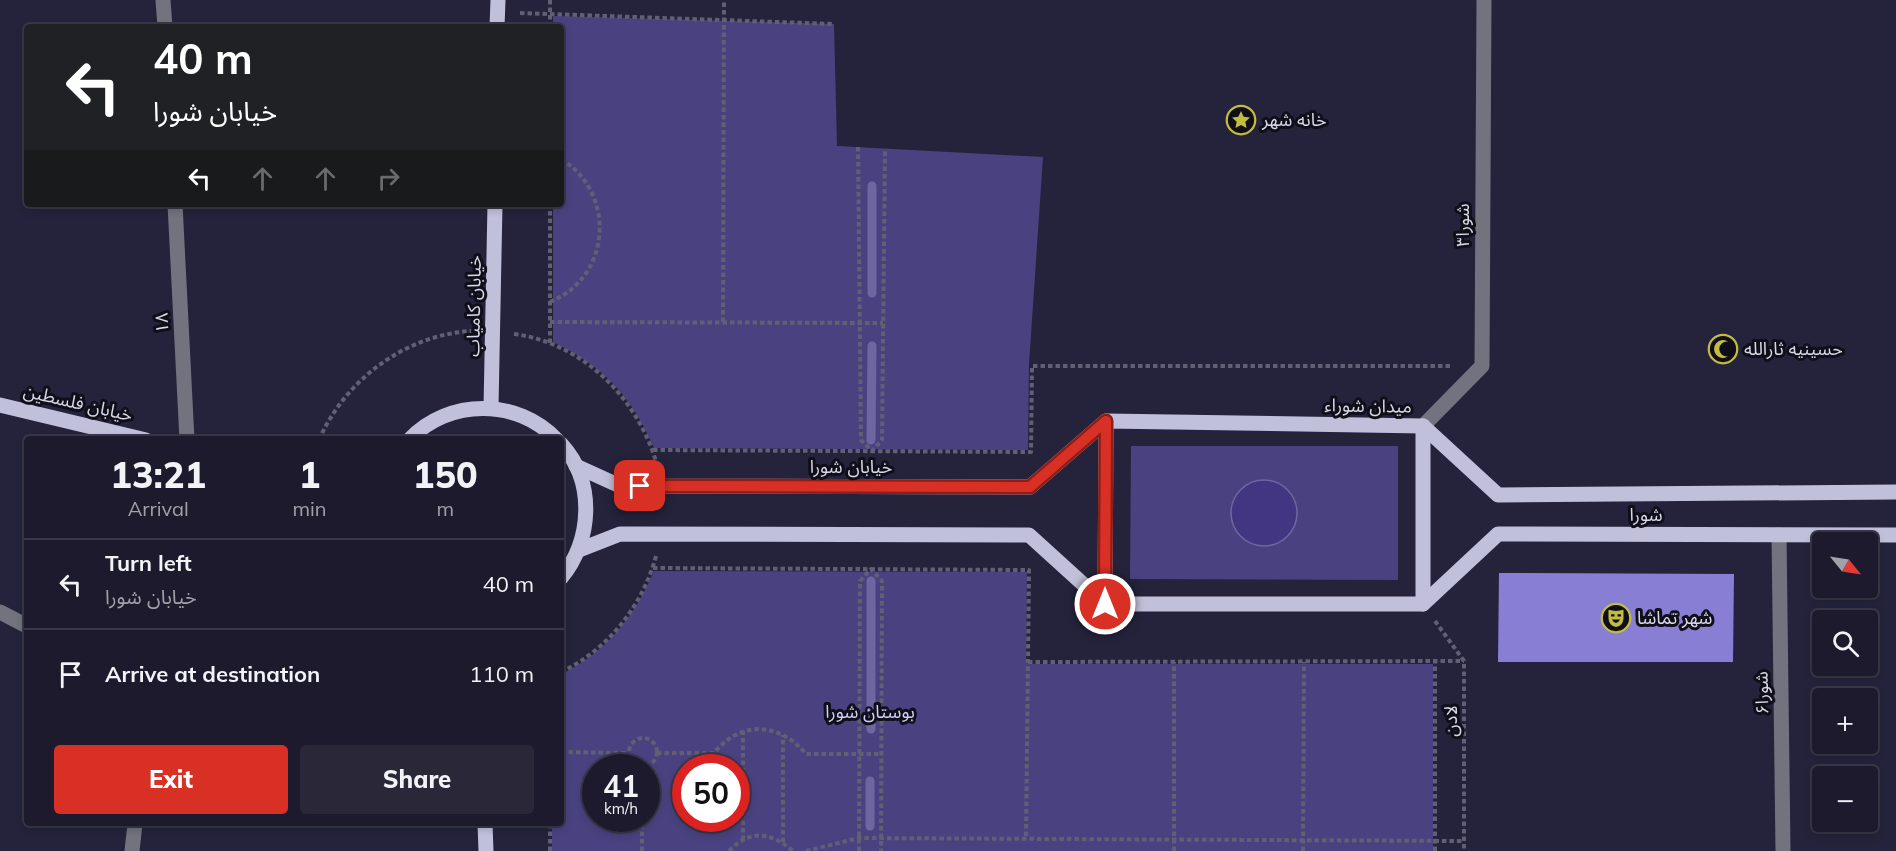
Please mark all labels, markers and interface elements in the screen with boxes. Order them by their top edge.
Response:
text: 40 m [153,32,253,85]
icon: left [54,48,132,126]
text: خیابان شورا [153,94,277,128]
place icon: خانه شهر [1225,104,1257,136]
place label: خانه شهر [1261,108,1327,131]
icon: left [183,162,216,195]
icon: ahead [246,162,279,195]
icon: ahead [309,162,342,195]
icon: right [372,162,405,195]
street label: شورا۳ [1451,203,1474,247]
street label: خیابان کامیاب [461,255,486,357]
street label: ۱۸ [149,312,174,334]
mosque icon: حسینیه ثارالله [1707,333,1739,365]
place label: حسینیه ثارالله [1744,337,1843,360]
street label: خیابان فلسطین [21,379,135,426]
street label: میدان شوراء [1324,393,1412,418]
text: 13:21 [110,452,206,497]
text: 1 [299,452,320,497]
text: 150 [413,452,478,497]
street label: خیابان شورا [810,455,892,478]
pin [614,460,665,511]
icon: arrive [623,469,656,502]
text: Arrival [128,496,189,521]
text: min [292,496,327,521]
text: m [436,496,454,521]
street label: شورا [1629,503,1663,526]
north arrow [1812,532,1878,598]
map controls [1812,532,1878,832]
text: Turn left [105,549,192,577]
icon: left [54,568,87,601]
text: 40 m [483,570,534,598]
position arrow [1073,572,1137,636]
text: خیابان شورا [105,584,197,609]
theatre icon: شهر تماشا [1600,602,1632,634]
place label: شهر تماشا [1637,606,1712,629]
button: search [1812,610,1878,676]
icon: arrive [54,658,87,691]
text: Arrive at destination [105,660,320,688]
text: 110 m [469,660,534,688]
street label: شورا۶ [1750,671,1773,715]
button: + [1812,688,1878,754]
park label: بوستان شورا [825,700,915,723]
street label: لادن [1439,705,1462,737]
button: Exit [54,745,288,814]
button: Share [300,745,534,814]
speed limit sign: 50 [672,754,750,832]
button: − [1812,766,1878,832]
text: 41 [603,767,639,805]
text: km/h [604,799,638,818]

